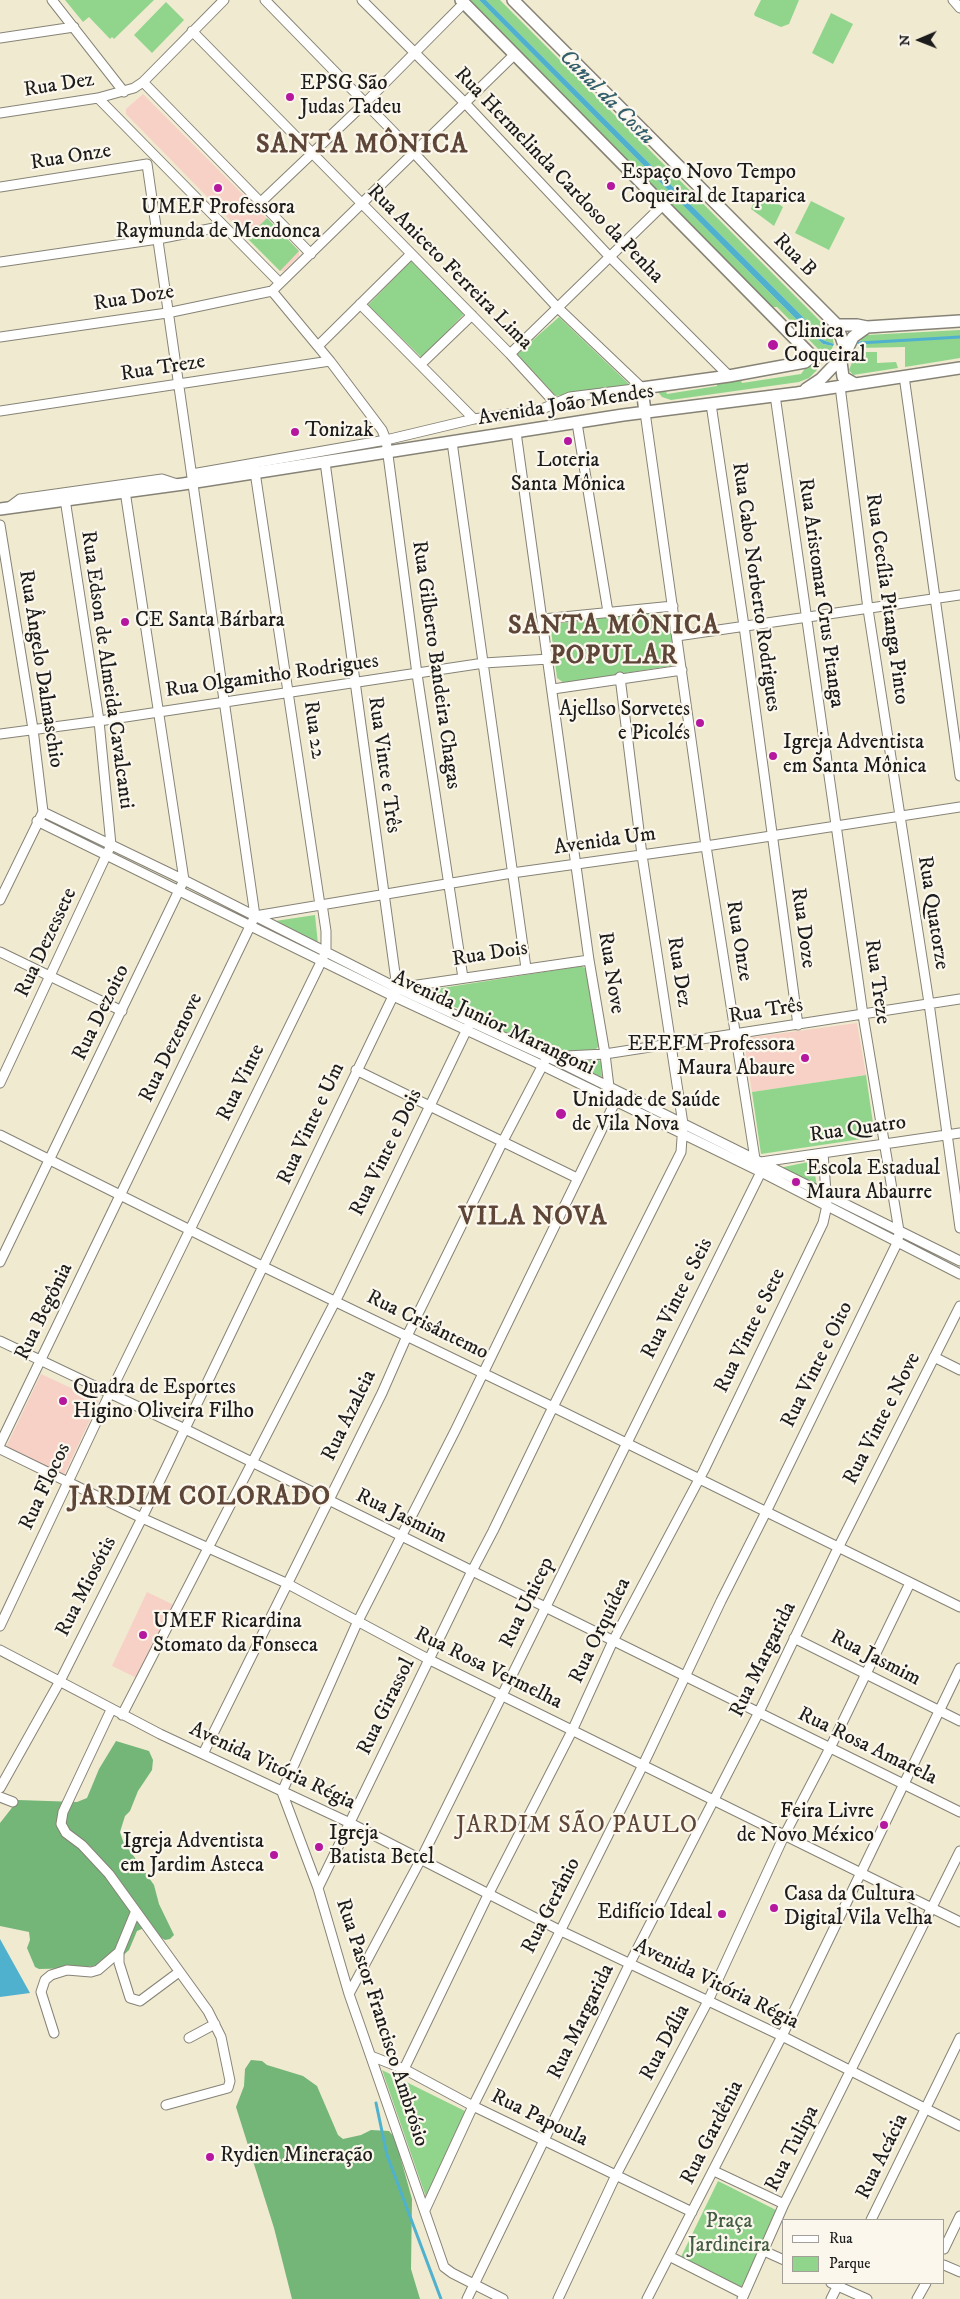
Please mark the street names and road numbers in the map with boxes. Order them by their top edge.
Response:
street label: Rua Hermelinda Cardoso da Penha [448,63,668,289]
street label: Rua Dez [22,68,96,104]
street label: Rua Onze [29,139,113,177]
street label: Rua Aniceto Ferreira Lima [361,180,537,356]
street label: Rua B [767,229,821,283]
street label: Rua Doze [92,280,176,318]
street label: Rua Treze [119,350,207,388]
street label: Avenida João Mendes [476,380,656,432]
street label: Rua Cabo Norberto Rodrigues [725,461,785,713]
street label: Rua Aristomar Crus Pitanga [791,477,849,709]
street label: Rua Cecília Pitanga Pinto [859,492,913,706]
street label: Rua Edson de Almeida Cavalcanti [74,529,138,811]
street label: Rua Gilberto Bandeira Chagas [405,539,465,791]
street label: Rua Ângelo Dalmaschio [12,568,68,770]
street label: Rua Olgamitho Rodrigues [164,650,380,704]
street label: Rua Vinte e Três [361,695,405,835]
street label: Rua 22 [296,699,330,761]
street label: Avenida Um [552,822,658,862]
street label: Rua Quatorze [911,854,953,972]
street label: Rua Dezessete [11,884,83,1002]
street label: Rua Doze [784,886,820,970]
street label: Rua Onze [719,899,757,983]
street label: Rua Nove [591,930,629,1016]
street label: Rua Dez [660,935,696,1009]
street label: Rua Dois [451,937,529,973]
street label: Rua Treze [858,938,894,1026]
street label: Rua Dezoito [68,961,136,1065]
street label: Avenida Junior Marangoni [388,966,598,1082]
street label: Rua Dezenove [135,989,209,1107]
street label: Rua Três [727,994,805,1030]
street label: Rua Vinte [213,1040,271,1126]
street label: Rua Vinte e Um [273,1059,351,1189]
street label: Rua Vinte e Dois [345,1085,429,1221]
street label: Rua Quatro [808,1111,908,1149]
street label: Rua Vinte e Seis [637,1234,719,1364]
street label: Rua Begônia [11,1259,79,1365]
street label: Rua Vinte e Sete [710,1265,792,1397]
street label: Rua Crisântemo [362,1286,492,1366]
street label: Rua Vinte e Oito [777,1298,859,1432]
street label: Rua Vinte e Nove [839,1349,927,1489]
street label: Rua Azaleia [317,1366,383,1466]
street label: Rua Flocos [15,1439,77,1535]
street label: Rua Jasmim [351,1484,451,1550]
street label: Rua Miosótis [51,1533,123,1641]
street label: Rua Unicep [495,1553,561,1653]
street label: Rua Orquídea [565,1574,637,1688]
street label: Rua Margarida [725,1598,803,1722]
street label: Rua Rosa Vermelha [410,1622,566,1716]
street label: Rua Jasmim [825,1625,925,1693]
street label: Rua Girassol [353,1654,421,1760]
street label: Rua Rosa Amarela [793,1702,941,1792]
street label: Avenida Vitória Régia [185,1717,359,1817]
street label: Rua Gerânio [517,1854,587,1958]
street label: Rua Pastor Francisco Ambrósio [329,1896,433,2150]
street label: Avenida Vitória Régia [629,1934,803,2036]
street label: Rua Margarida [543,1960,621,2084]
street label: Rua Dália [635,2001,697,2085]
street label: Rua Gardênia [676,2077,750,2189]
street label: Rua Papoula [486,2085,592,2153]
street label: Rua Tulipa [761,2102,825,2196]
street label: Rua Acácia [851,2110,915,2204]

